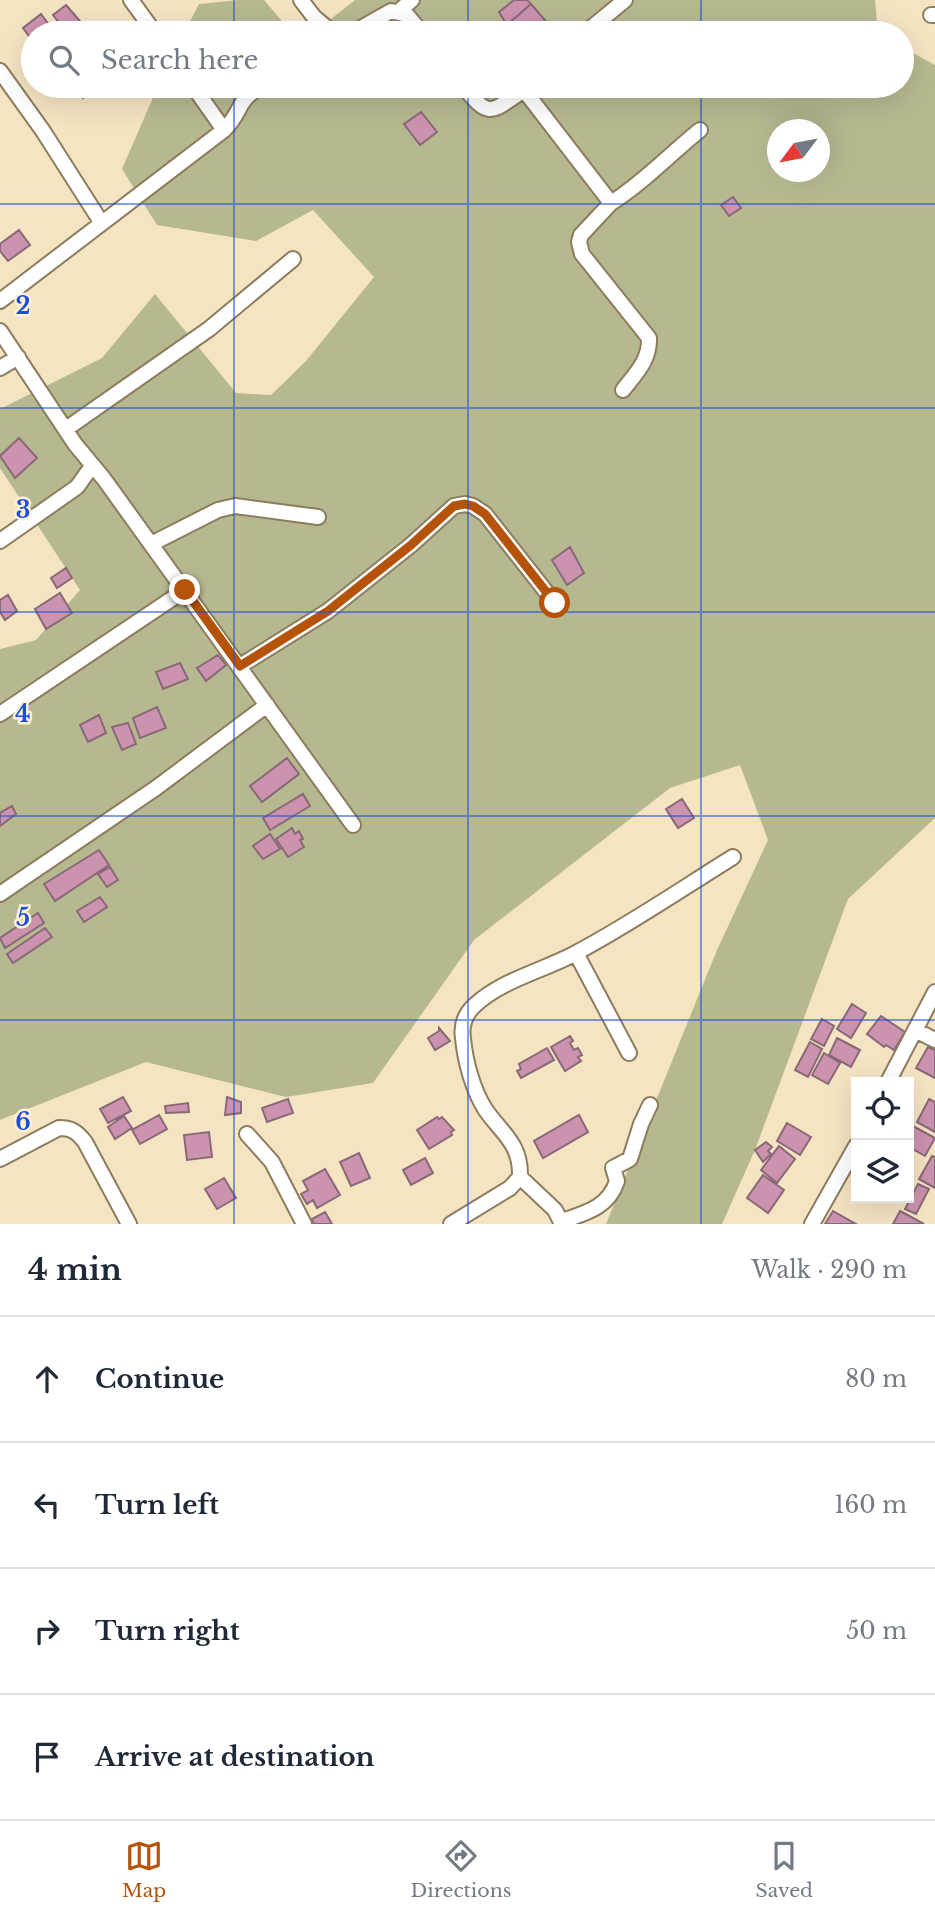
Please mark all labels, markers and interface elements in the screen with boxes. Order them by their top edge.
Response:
search box [21,21,914,98]
icon: search [45,41,83,79]
text: Search here [101,44,258,76]
north arrow [767,119,830,182]
text: 2 [16,292,30,320]
text: 3 [16,496,30,524]
route end [169,574,200,605]
route start [539,587,570,618]
text: 4 [15,700,31,728]
text: 5 [16,904,30,932]
map controls [851,1077,914,1203]
button: locate [851,1077,914,1140]
text: 6 [15,1108,31,1136]
button: layers [851,1140,914,1203]
text: 4 min [28,1251,122,1288]
text: Walk · 290 m [751,1256,907,1284]
icon: ahead [28,1360,66,1398]
text: Continue [95,1363,224,1395]
text: 80 m [845,1365,907,1393]
icon: left [28,1486,66,1524]
text: Turn left [95,1489,219,1521]
text: 160 m [834,1491,907,1519]
icon: right [28,1612,66,1650]
text: Turn right [95,1615,240,1647]
text: 50 m [846,1617,907,1645]
icon: arrive [28,1738,66,1776]
text: Arrive at destination [95,1741,375,1773]
tab: Map [122,1837,166,1902]
tab: Directions [410,1837,511,1902]
tab: Saved [756,1837,813,1902]

